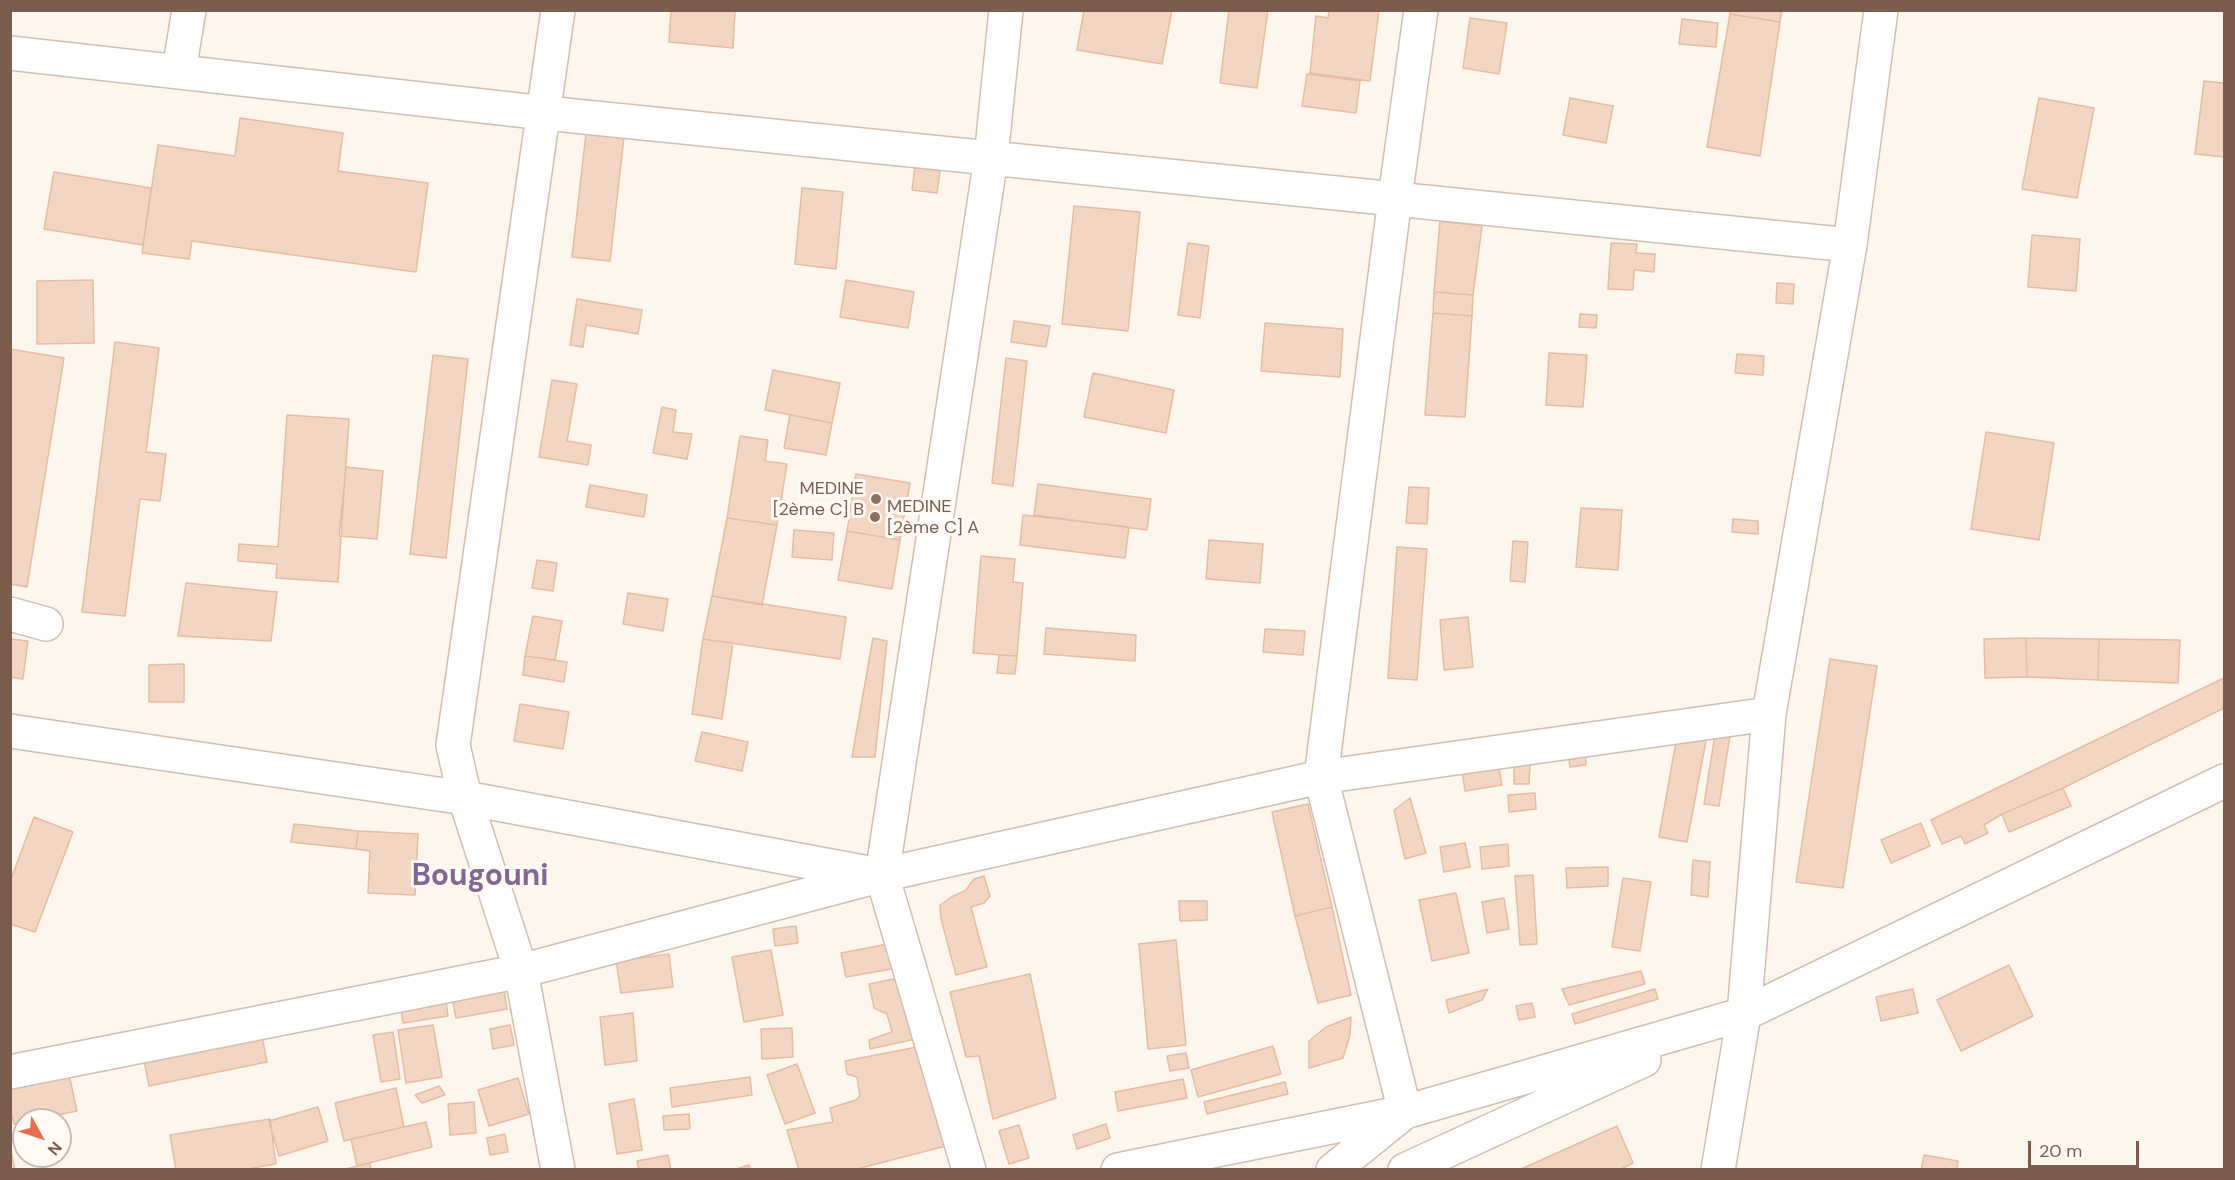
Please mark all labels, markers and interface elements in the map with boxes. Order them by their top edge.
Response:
place label: MEDINE [2ème C] B [773,478,864,520]
marker: MEDINE [2ème C] B [869,492,883,506]
place label: MEDINE [2ème C] A [887,496,979,538]
marker: MEDINE [2ème C] A [868,510,882,524]
district label: Bougouni [412,859,548,895]
north arrow [12,1108,72,1168]
scale bar [2031,1129,2142,1167]
text: N [43,1137,66,1160]
text: 20 m [2039,1139,2082,1163]

